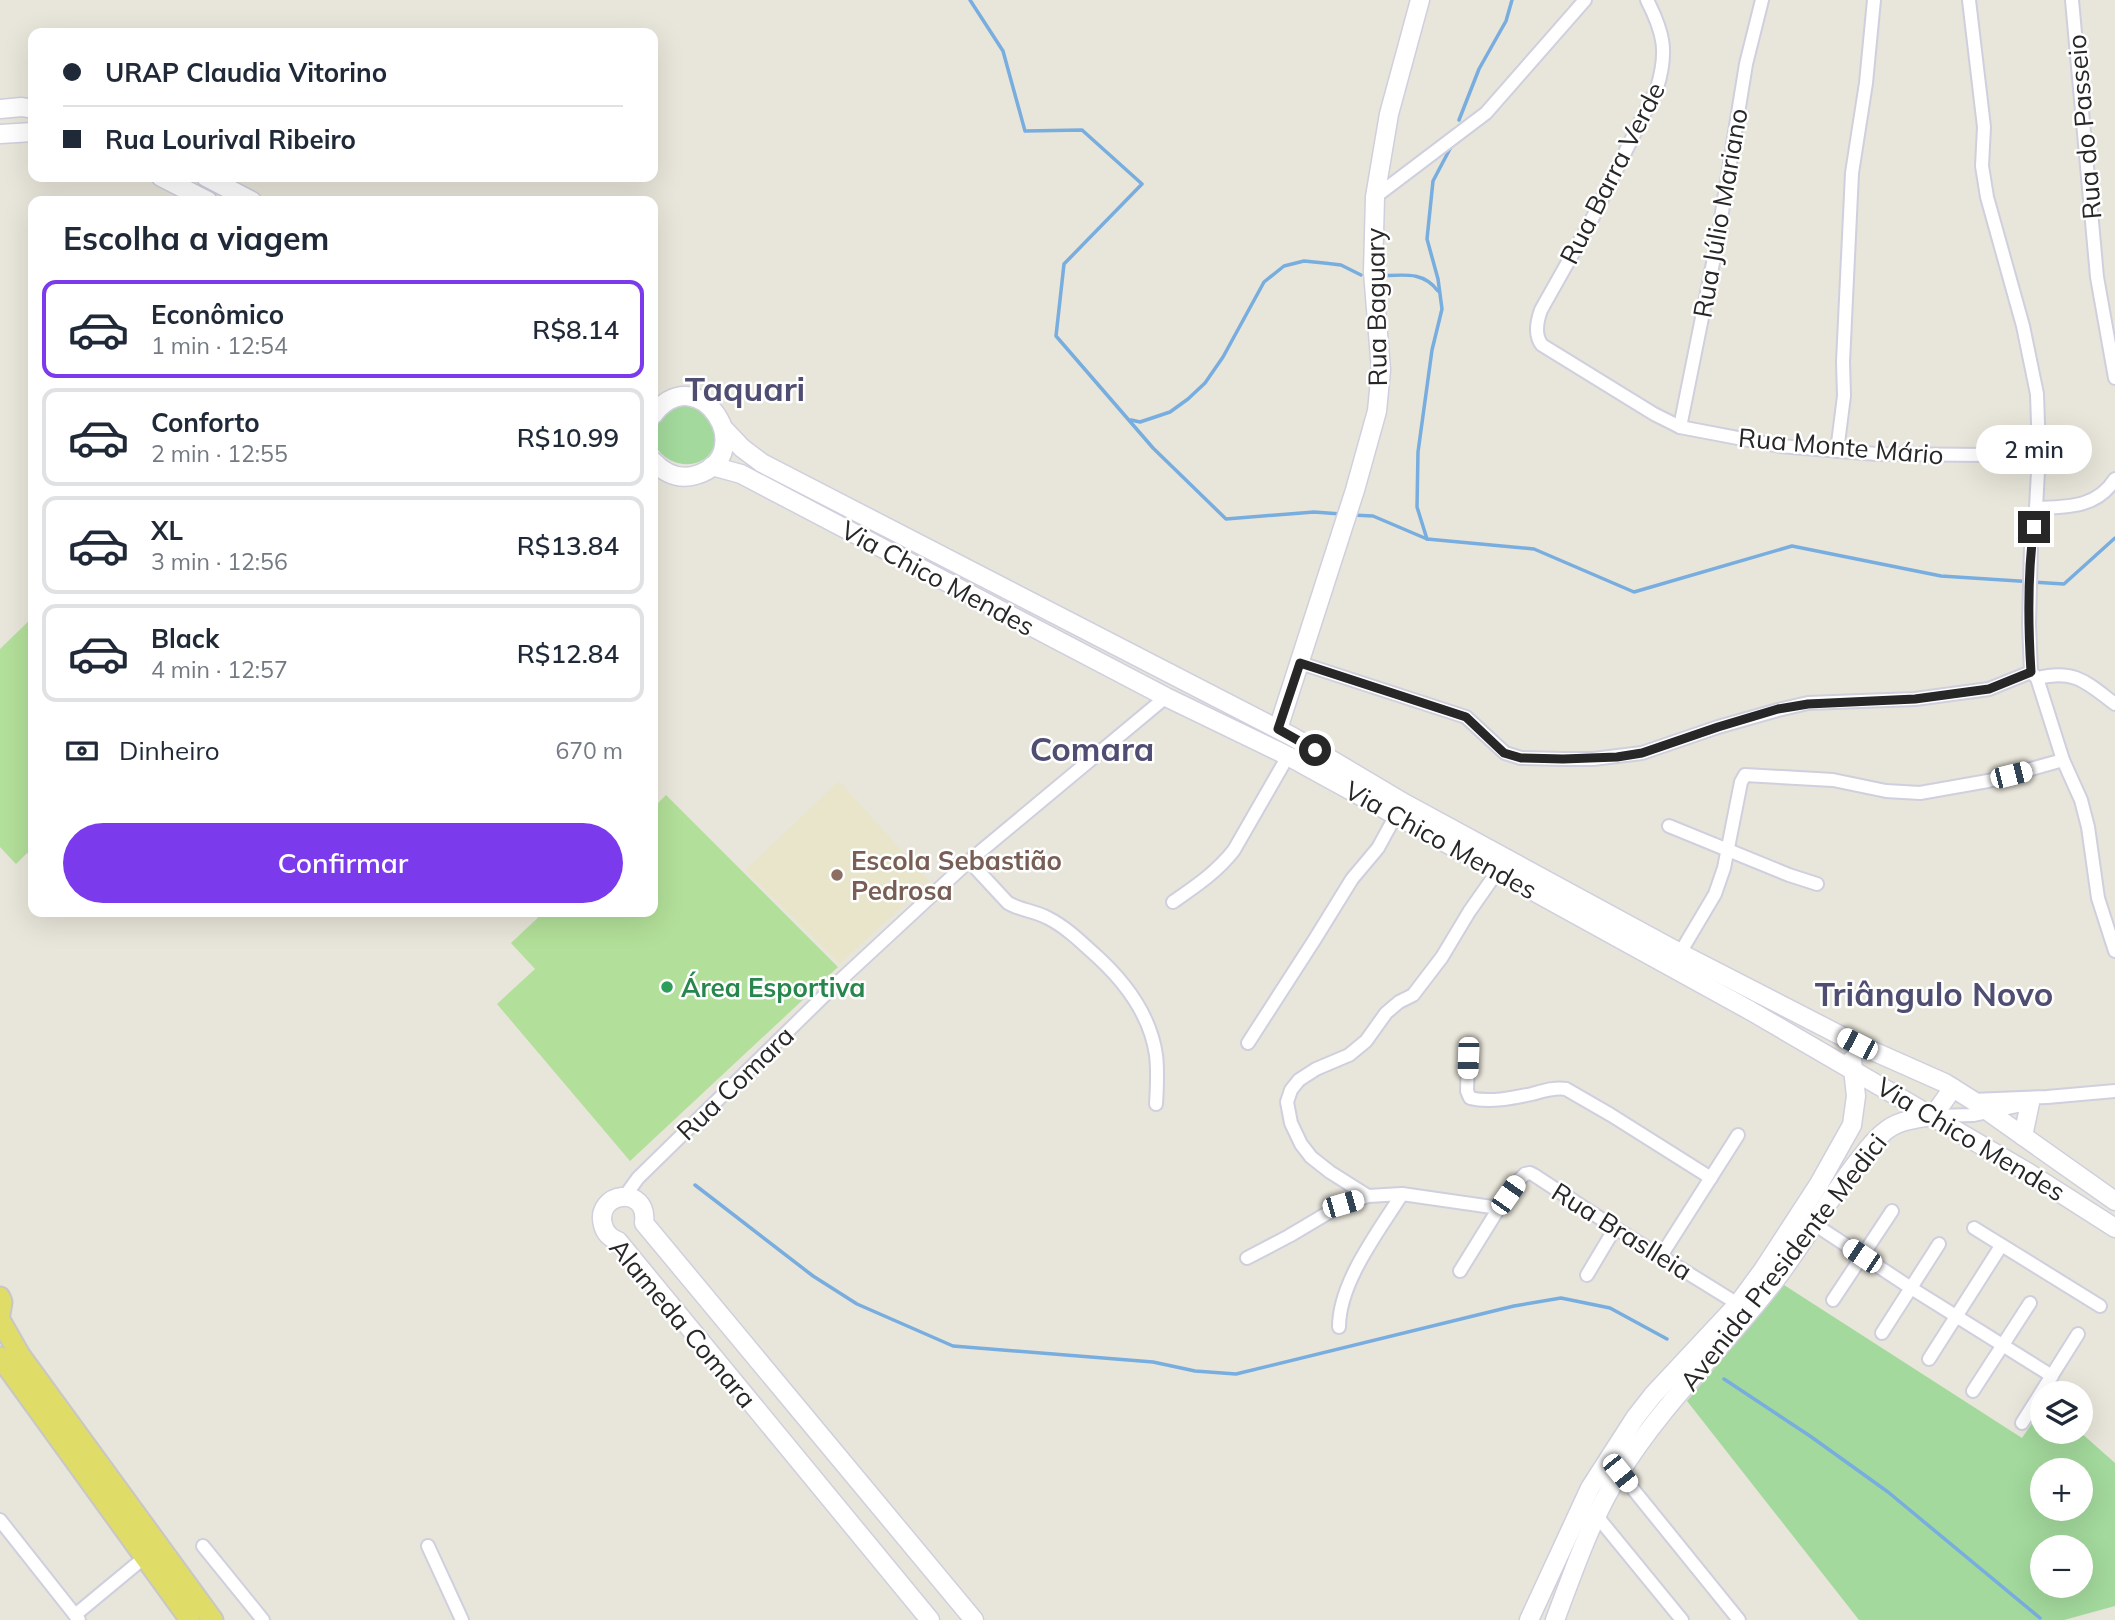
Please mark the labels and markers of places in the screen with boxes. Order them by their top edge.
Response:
place label: Escola Sebastião Pedrosa [851,844,1062,907]
marker: Escola Sebastião Pedrosa [829,867,845,883]
place label: Área Esportiva [681,971,865,1004]
marker: Área Esportiva [659,979,675,995]

